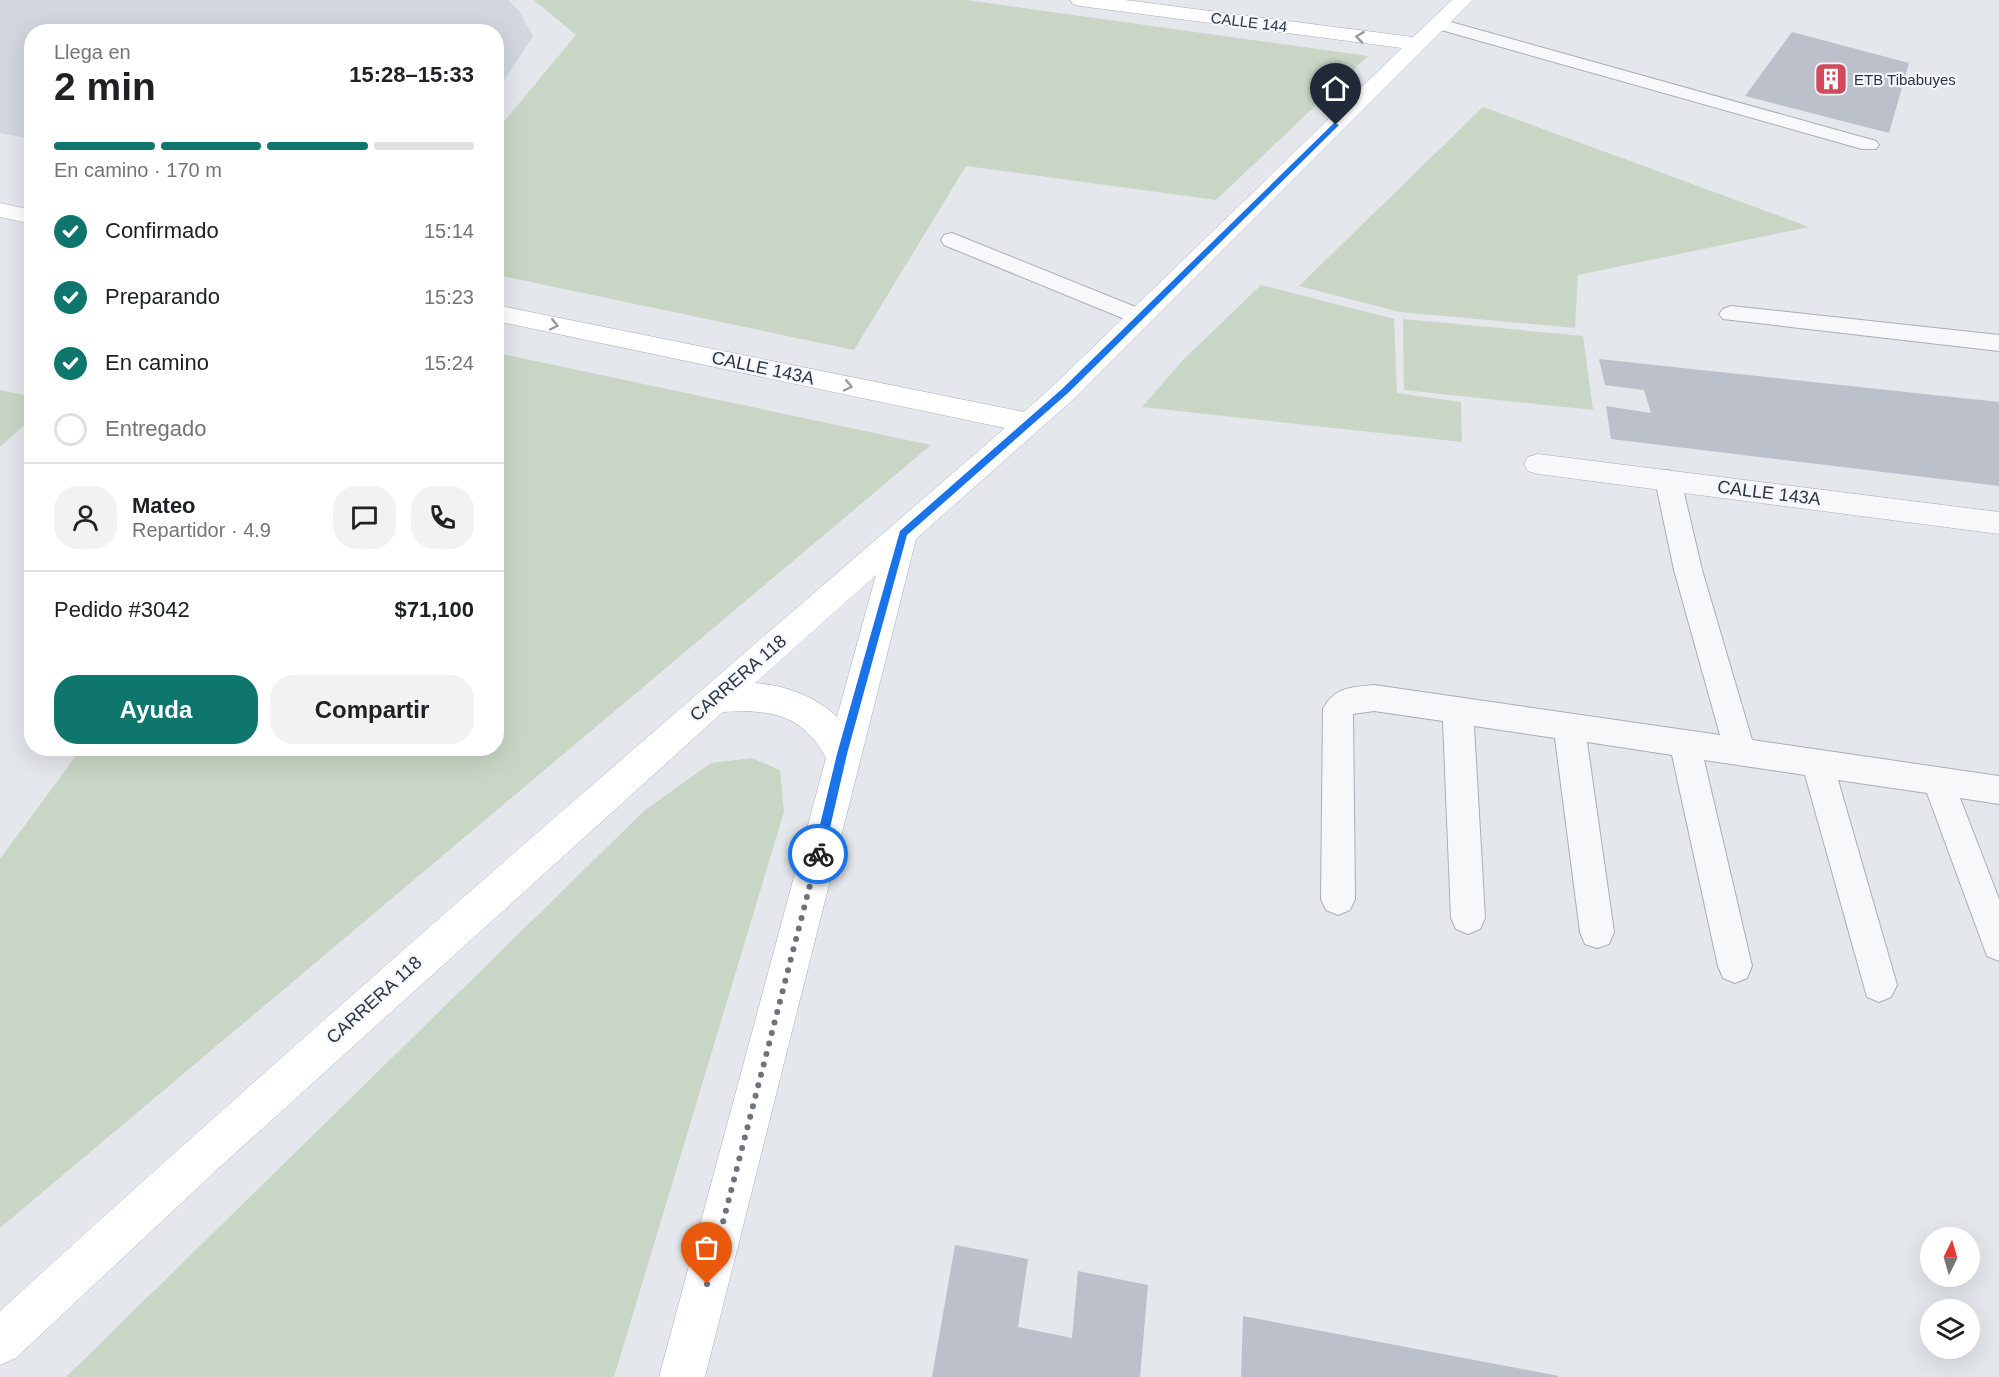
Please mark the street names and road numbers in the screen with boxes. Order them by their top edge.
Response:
street label: CALLE 144 [1210,9,1288,35]
street label: CALLE 143A [710,347,816,389]
street label: CALLE 143A [1716,477,1822,509]
street label: CARRERA 118 [686,631,790,725]
street label: CARRERA 118 [322,952,426,1048]

